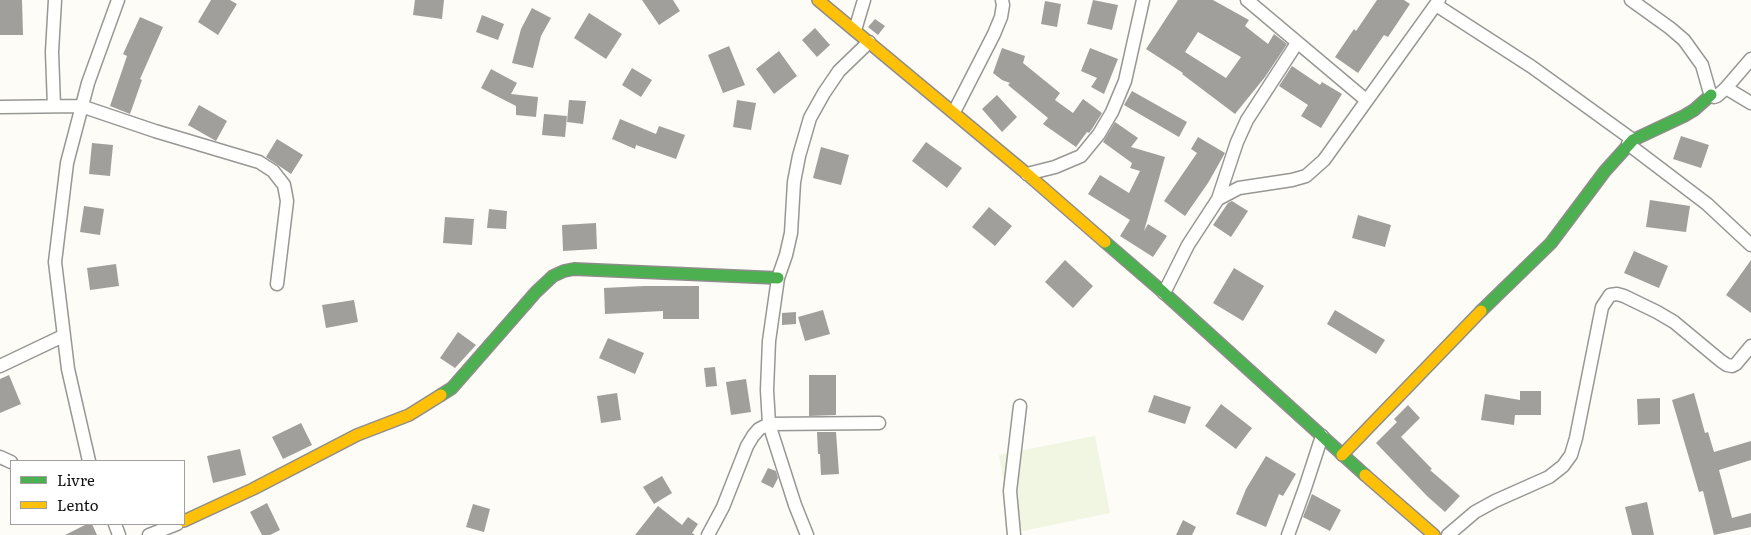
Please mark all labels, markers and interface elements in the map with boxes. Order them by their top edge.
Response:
legend [10,460,185,525]
text: Livre [57,468,95,491]
text: Lento [57,493,98,516]

